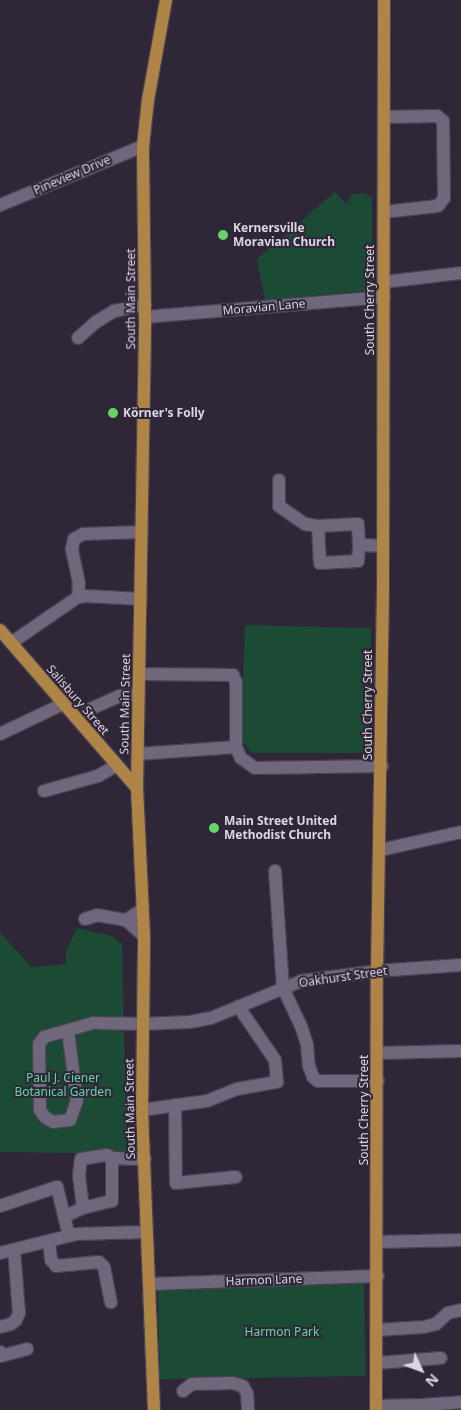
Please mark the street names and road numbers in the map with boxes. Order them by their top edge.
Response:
street label: Pineview Drive [31,152,113,198]
street label: South Cherry Street [363,245,377,355]
street label: South Main Street [124,249,138,349]
street label: Moravian Lane [222,296,306,318]
street label: South Cherry Street [361,650,375,760]
street label: South Main Street [117,653,133,755]
street label: Salisbury Street [44,662,112,738]
street label: Oakhurst Street [298,964,388,990]
street label: South Cherry Street [357,1055,371,1165]
street label: South Main Street [122,1058,138,1160]
street label: Harmon Lane [225,1271,303,1289]

